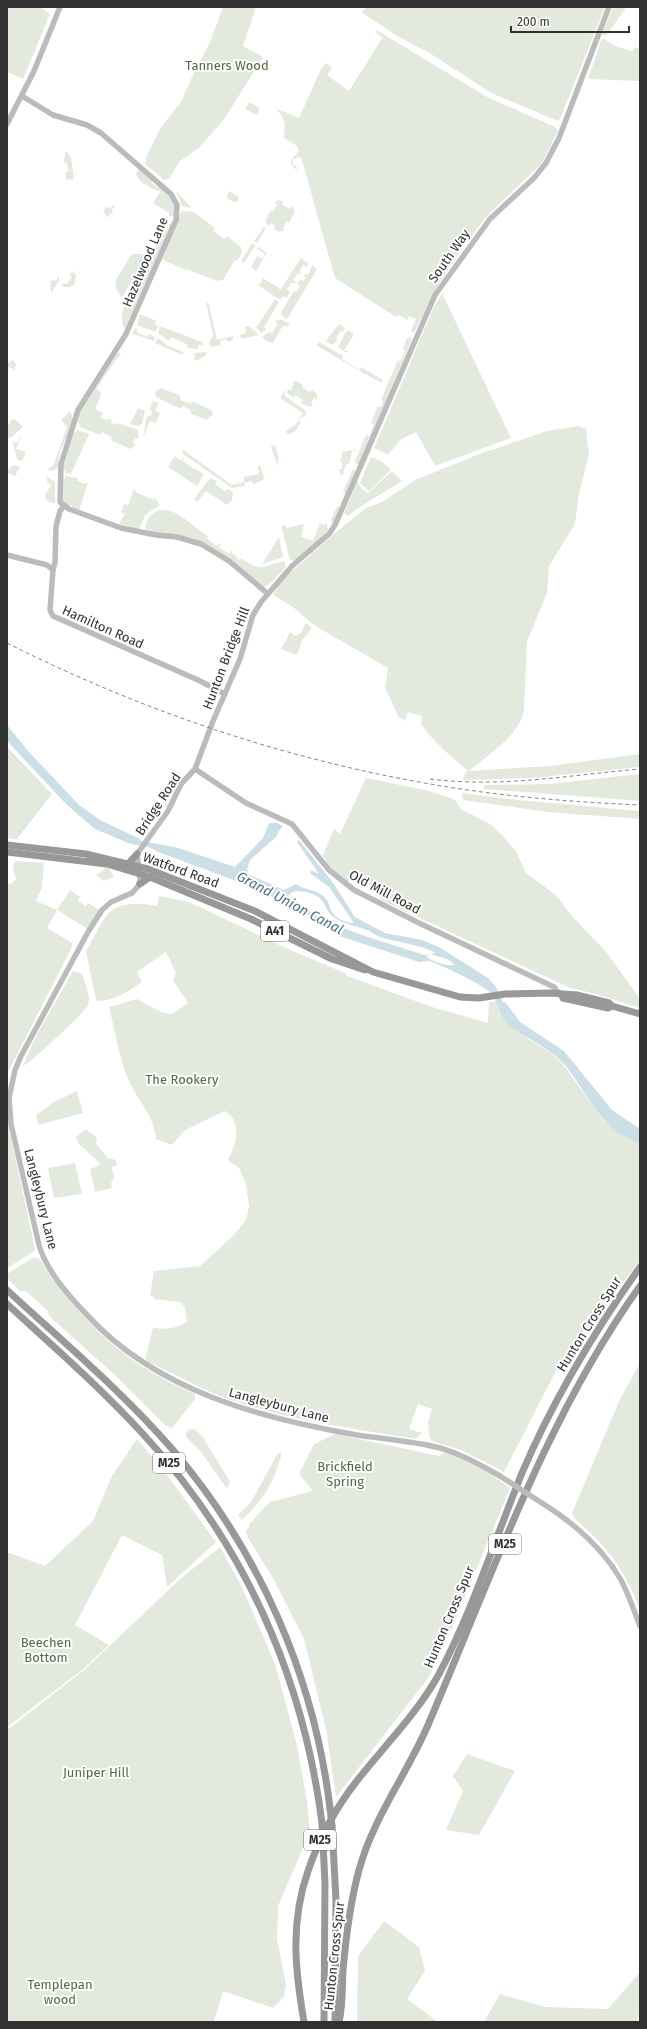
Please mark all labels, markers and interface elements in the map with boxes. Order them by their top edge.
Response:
scale bar [511,8,629,34]
text: 200 m [517,15,550,29]
park label: Tanners Wood [185,58,269,73]
street label: Hazelwood Lane [119,215,171,309]
street label: South Way [425,226,473,286]
street label: Hamilton Road [60,602,146,652]
street label: Hunton Bridge Hill [200,604,253,711]
street label: Bridge Road [132,770,184,838]
street label: Watford Road [141,849,221,891]
street label: Old Mill Road [347,867,423,917]
water label: Grand Union Canal [234,868,346,938]
road number: A41 [261,921,289,941]
park label: The Rookery [146,1072,219,1087]
street label: Langleybury Lane [21,1147,61,1251]
street label: Hunton Cross Spur [554,1274,624,1374]
street label: Langleybury Lane [227,1384,331,1426]
road number: M25 [153,1453,185,1473]
park label: Brickfield Spring [317,1459,373,1489]
road number: M25 [489,1534,521,1554]
street label: Hunton Cross Spur [421,1564,477,1670]
park label: Beechen Bottom [21,1635,71,1665]
park label: Juniper Hill [63,1765,129,1780]
road number: M25 [304,1830,336,1850]
street label: Hunton Cross Spur [321,1901,347,2011]
park label: Templepan wood [27,1977,93,2007]

